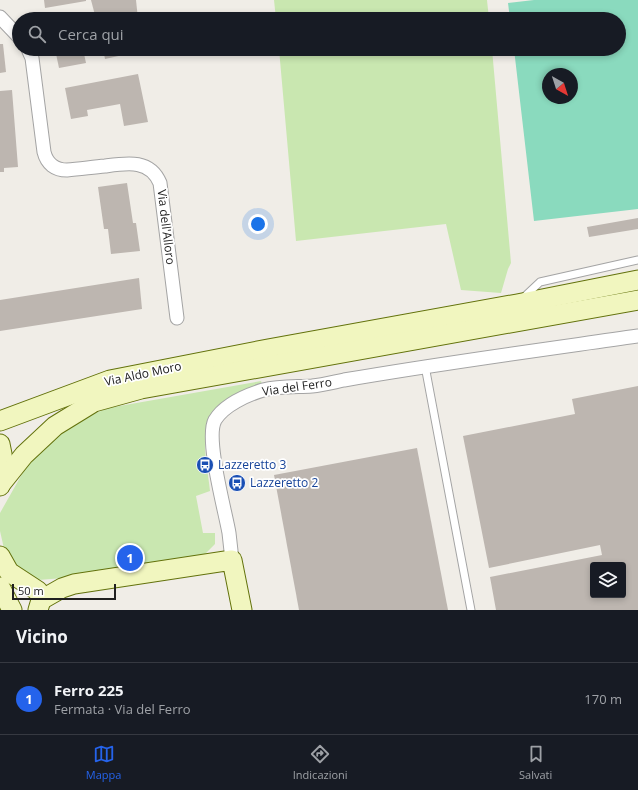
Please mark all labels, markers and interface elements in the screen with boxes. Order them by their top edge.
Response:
search box [12,12,626,56]
icon: search [26,23,48,45]
text: Cerca qui [58,24,124,44]
north arrow [542,68,578,104]
street label: Via dell'Alloro [153,188,180,266]
your location [248,214,268,234]
street label: Via Aldo Moro [103,357,183,390]
street label: Via del Ferro [261,373,333,400]
bus stop icon: Lazzeretto 3 [195,455,215,475]
place label: Lazzeretto 3 [218,456,286,473]
bus stop icon: Lazzeretto 2 [227,473,247,493]
place label: Lazzeretto 2 [250,474,318,491]
pin: 1 [117,543,143,573]
map controls [590,562,626,598]
button: layers [590,562,626,598]
scale bar [12,582,116,601]
text: 50 m [18,583,44,598]
text: Vicino [16,625,68,648]
text: Ferro 225 [54,680,124,700]
text: 1 [25,690,33,708]
text: 170 m [584,690,622,708]
text: Fermata · Via del Ferro [54,700,191,718]
tab: Mappa [86,743,121,782]
tab: Indicazioni [293,743,348,782]
tab: Salvati [519,743,552,782]

